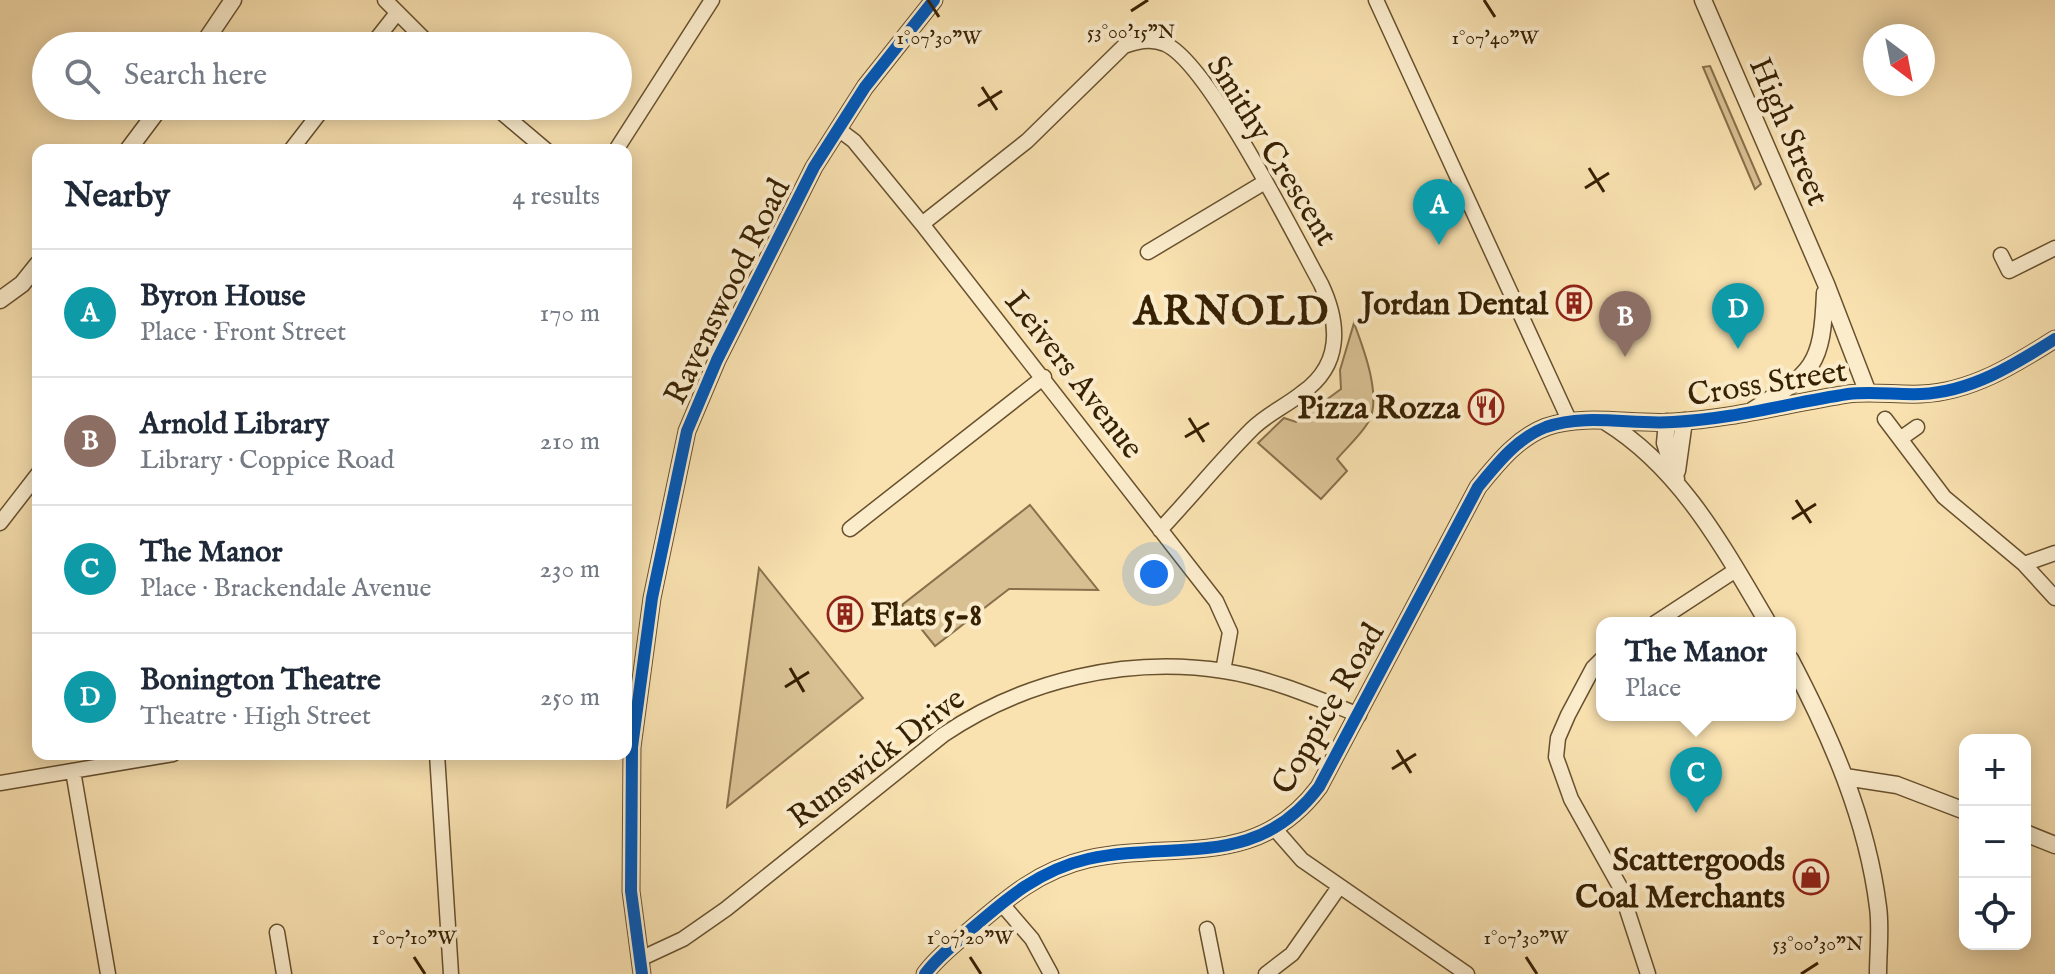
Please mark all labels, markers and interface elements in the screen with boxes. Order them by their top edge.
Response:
text: 53°00'15"N [1087,20,1175,45]
north arrow [1863,24,1935,96]
text: 1°07'30"W [897,26,982,51]
text: 1°07'40"W [1451,26,1539,51]
search box [32,32,632,120]
street label: Smithy Crescent [1196,49,1346,254]
street label: High Street [1738,52,1837,212]
icon: search [60,54,104,98]
text: Search here [124,57,267,95]
street label: Ravenswood Road [656,172,801,412]
text: Nearby [64,175,170,218]
pin: A [1413,179,1465,245]
text: 4 results [512,180,600,213]
text: Byron House [140,278,305,316]
street label: Leivers Avenue [995,283,1152,468]
pin: D [1712,283,1764,349]
building icon: Jordan Dental [1555,284,1593,322]
place label: Jordan Dental [1357,285,1549,326]
district label: ARNOLD [1132,288,1330,339]
pin: B [1599,291,1651,357]
text: A [81,297,99,330]
text: 170 m [540,297,600,330]
text: Place · Front Street [140,316,346,349]
street label: Cross Street [1685,352,1850,417]
restaurant icon: Pizza Rozza [1467,388,1505,426]
place label: Pizza Rozza [1298,389,1461,430]
text: Arnold Library [140,406,329,444]
text: B [81,425,99,458]
text: 210 m [540,425,600,458]
text: Library · Coppice Road [140,444,394,477]
text: The Manor [140,534,282,572]
text: C [81,553,99,586]
text: 230 m [540,553,600,586]
your location [1134,554,1174,594]
text: Place · Brackendale Avenue [140,572,431,605]
building icon: Flats 5-8 [826,595,864,633]
place label: Flats 5-8 [871,596,982,637]
street label: Coppice Road [1264,616,1395,802]
popup [1596,617,1796,721]
text: The Manor [1625,634,1767,672]
text: Bonington Theatre [140,662,381,700]
text: Place [1625,672,1681,705]
street label: Runswick Drive [781,679,974,839]
text: D [80,681,100,714]
text: 250 m [540,681,600,714]
text: Theatre · High Street [140,700,371,733]
map controls [1959,734,2031,950]
button: + [1959,734,2031,806]
pin: C [1670,747,1722,813]
button: − [1959,806,2031,878]
place label: Scattergoods Coal Merchants [1575,841,1785,919]
shop icon: Scattergoods Coal Merchants [1792,858,1830,896]
button: locate [1959,878,2031,950]
text: 1°07'10"W [372,926,457,951]
text: 1°07'20"W [927,926,1014,951]
text: 1°07'30"W [1484,926,1569,951]
text: 53°00'30"N [1773,932,1863,957]

